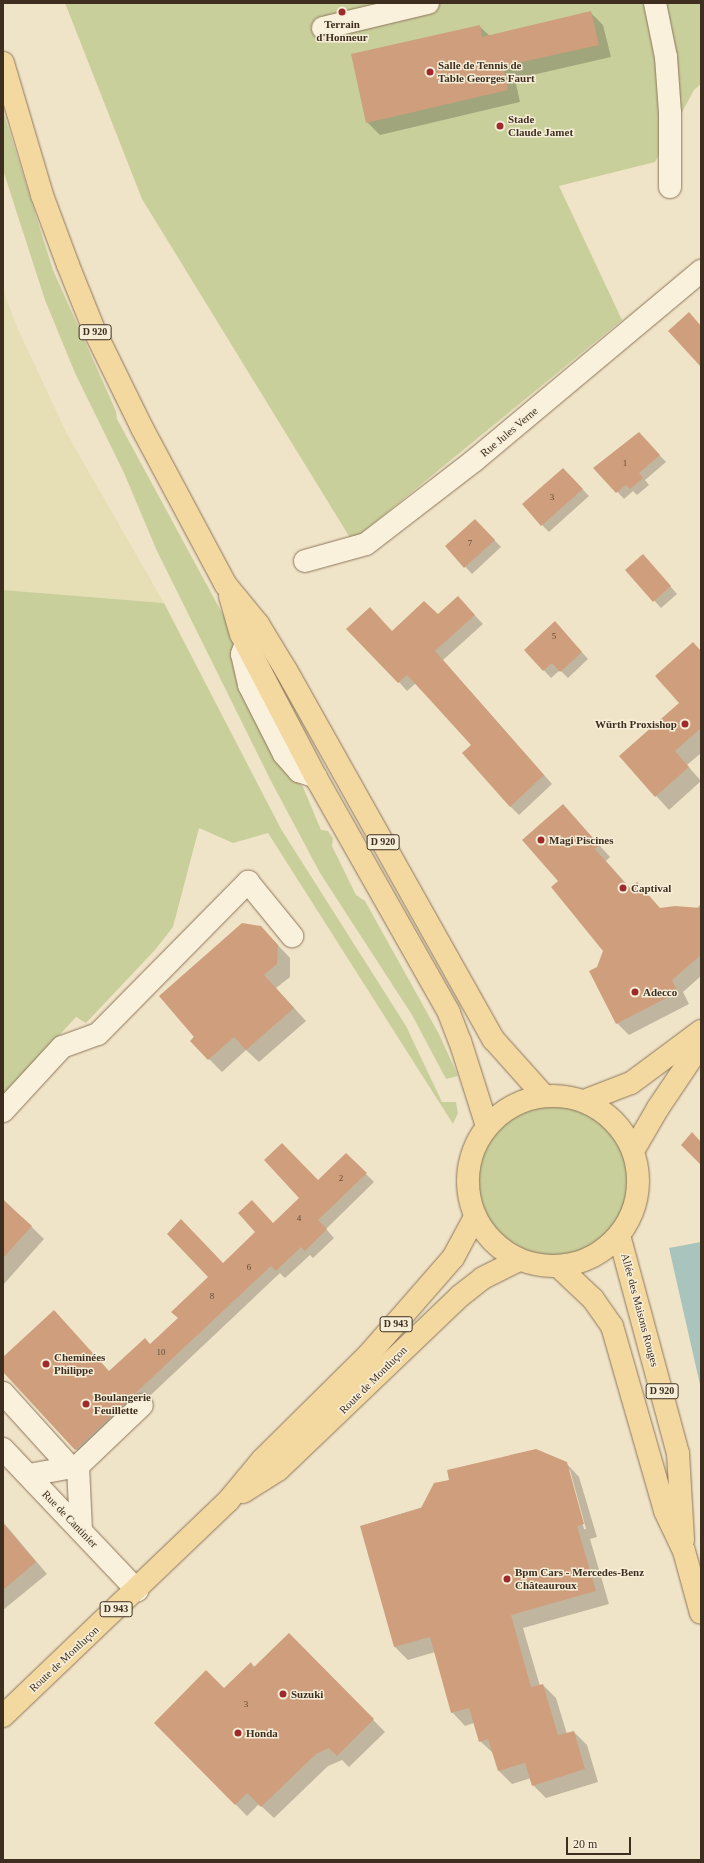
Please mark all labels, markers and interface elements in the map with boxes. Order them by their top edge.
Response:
marker: Terrain d'Honneur [337,7,347,17]
place label: Terrain d'Honneur [316,18,368,44]
place label: Salle de Tennis de Table Georges Faurt [438,59,535,85]
marker: Salle de Tennis de Table Georges Faurt [425,67,435,77]
place label: Stade Claude Jamet [508,113,573,139]
marker: Stade Claude Jamet [495,121,505,131]
road number: D 920 [78,324,112,340]
street label: Rue Jules Verne [478,404,540,460]
house number: 1 [623,458,627,468]
house number: 3 [550,492,554,502]
house number: 7 [468,538,472,548]
house number: 5 [552,631,556,641]
place label: Würth Proxishop [595,717,677,731]
marker: Würth Proxishop [680,719,690,729]
place label: Magi Piscines [549,833,613,847]
road number: D 920 [366,834,400,850]
marker: Magi Piscines [536,835,546,845]
place label: Captival [631,881,671,895]
marker: Captival [618,883,628,893]
place label: Adecco [643,985,677,999]
marker: Adecco [630,987,640,997]
house number: 2 [339,1173,343,1183]
house number: 4 [297,1213,301,1223]
street label: Allée des Maisons Rouges [618,1252,662,1368]
house number: 6 [247,1262,251,1272]
house number: 8 [210,1291,214,1301]
road number: D 943 [379,1316,413,1332]
street label: Route de Montluçon [336,1343,410,1417]
house number: 10 [156,1347,166,1357]
place label: Cheminées Philippe [54,1351,105,1377]
marker: Cheminées Philippe [41,1359,51,1369]
road number: D 920 [645,1383,679,1399]
place label: Boulangerie Feuillette [94,1391,151,1417]
marker: Boulangerie Feuillette [81,1399,91,1409]
street label: Rue de Cantinier [39,1488,101,1550]
place label: Bpm Cars - Mercedes-Benz Châteauroux [515,1566,644,1592]
marker: Bpm Cars - Mercedes-Benz Châteauroux [502,1574,512,1584]
road number: D 943 [99,1601,133,1617]
street label: Route de Montluçon [26,1623,102,1695]
place label: Suzuki [291,1687,323,1701]
marker: Suzuki [278,1689,288,1699]
house number: 3 [244,1699,248,1709]
place label: Honda [246,1726,278,1740]
marker: Honda [233,1728,243,1738]
scale bar [568,1829,633,1855]
text: 20 m [573,1837,597,1851]

